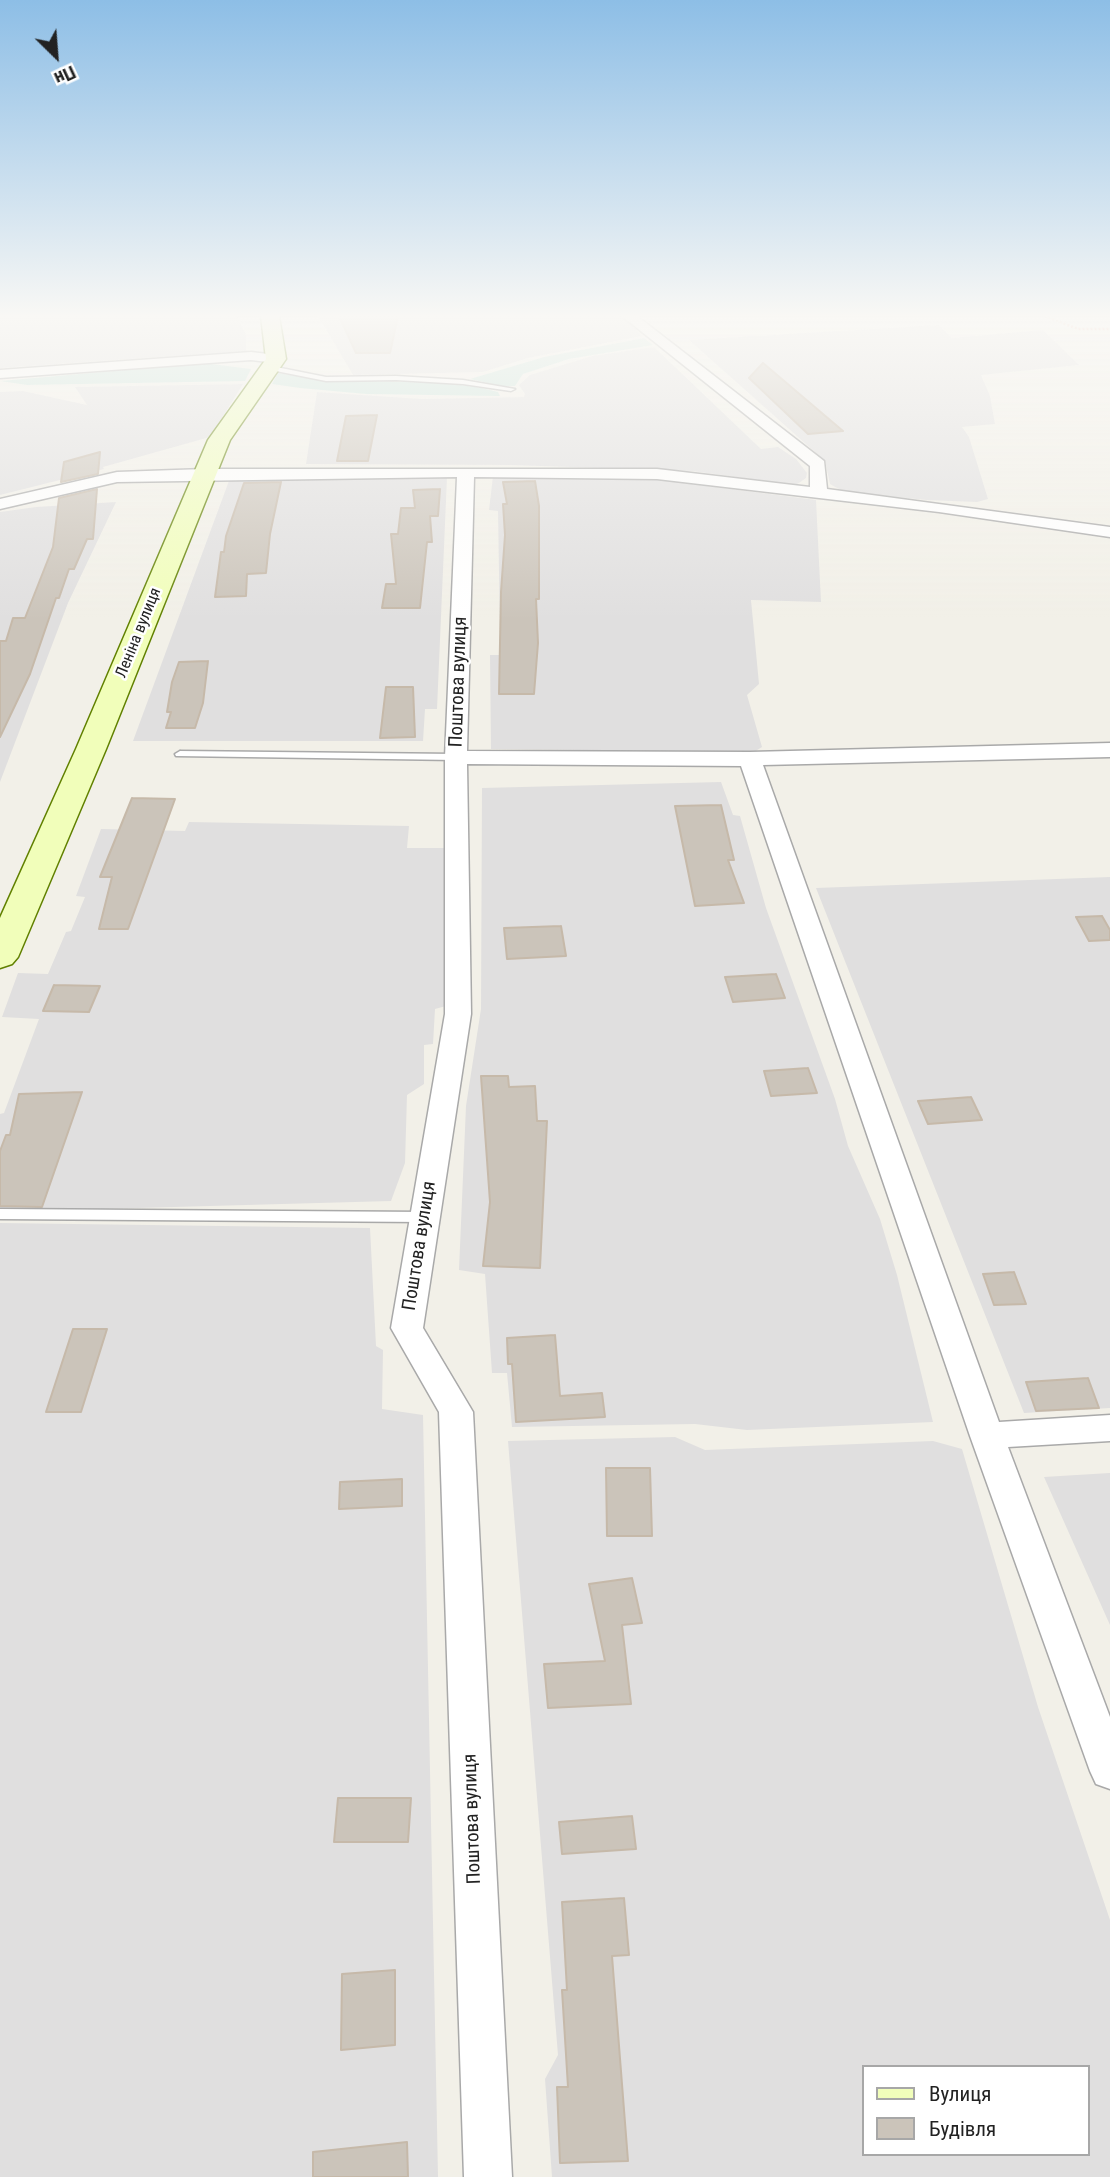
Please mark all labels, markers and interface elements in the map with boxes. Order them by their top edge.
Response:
north arrow [21,21,91,91]
text: Пн [51,61,80,90]
street label: Леніна вулиця [112,585,166,681]
street label: Поштова вулиця [445,616,473,748]
street label: Поштова вулиця [399,1180,441,1312]
street label: Поштова вулиця [459,1753,487,1885]
legend [862,2065,1089,2156]
text: Вулиця [929,2082,991,2106]
text: Будівля [929,2117,996,2141]

